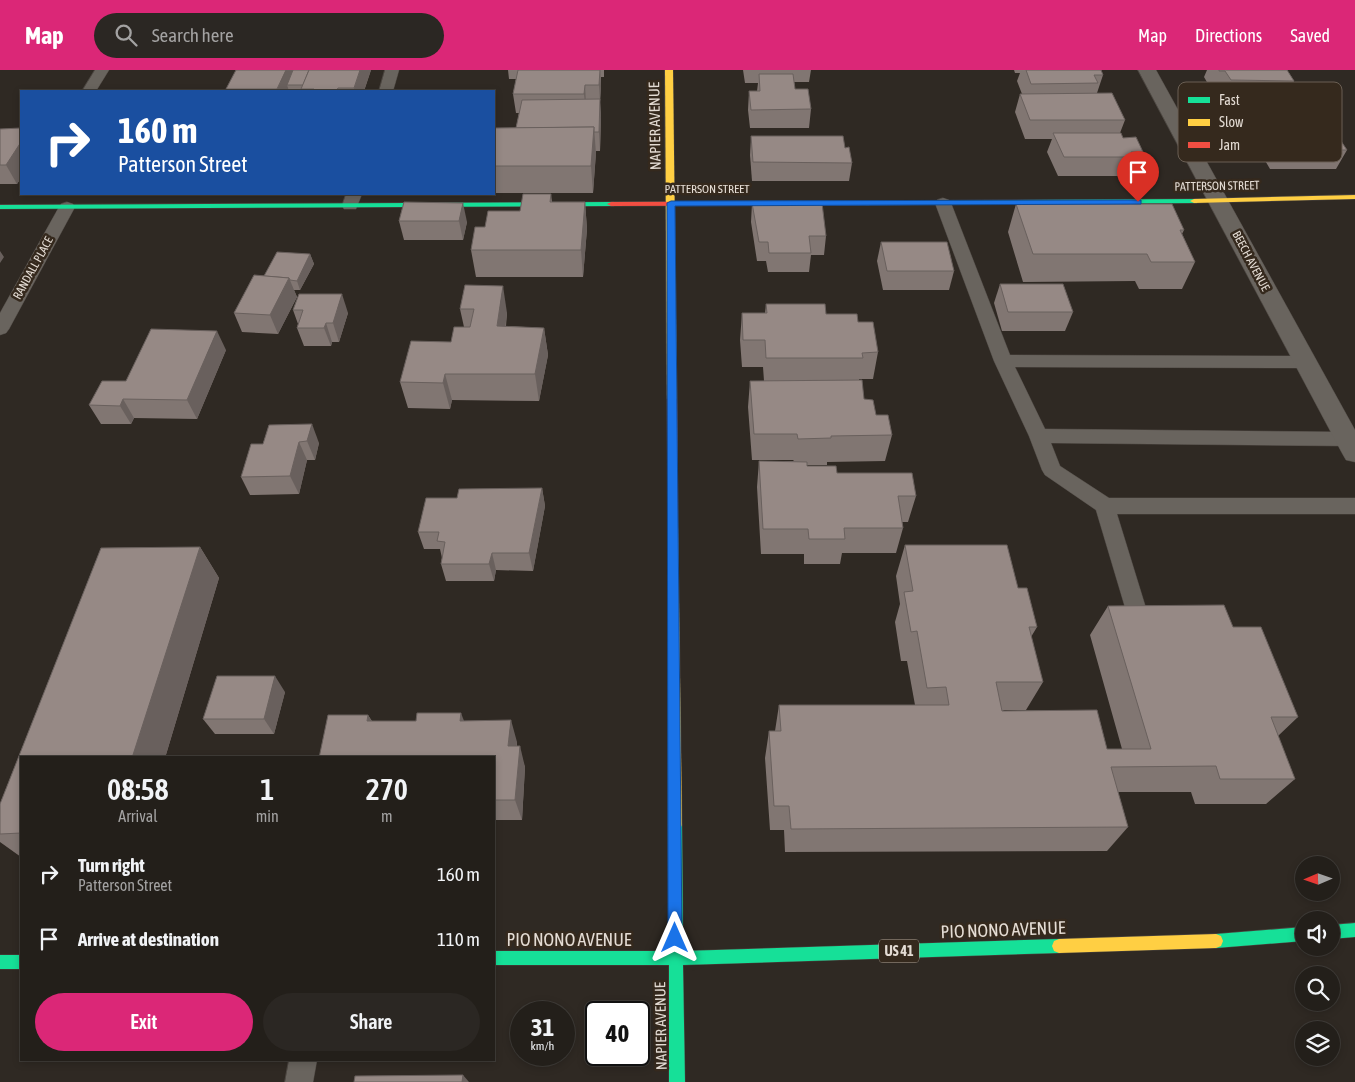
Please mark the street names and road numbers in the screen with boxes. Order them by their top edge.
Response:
street label: NAPIER AVENUE [645,81,664,170]
street label: PATTERSON STREET [1174,178,1260,194]
street label: PATTERSON STREET [664,182,750,196]
street label: BEECH AVENUE [1229,229,1273,293]
street label: RANDALL PLACE [10,234,56,302]
street label: PIO NONO AVENUE [940,917,1066,942]
street label: PIO NONO AVENUE [507,929,632,950]
road number: US 41 [879,939,919,962]
street label: NAPIER AVENUE [651,981,670,1070]

